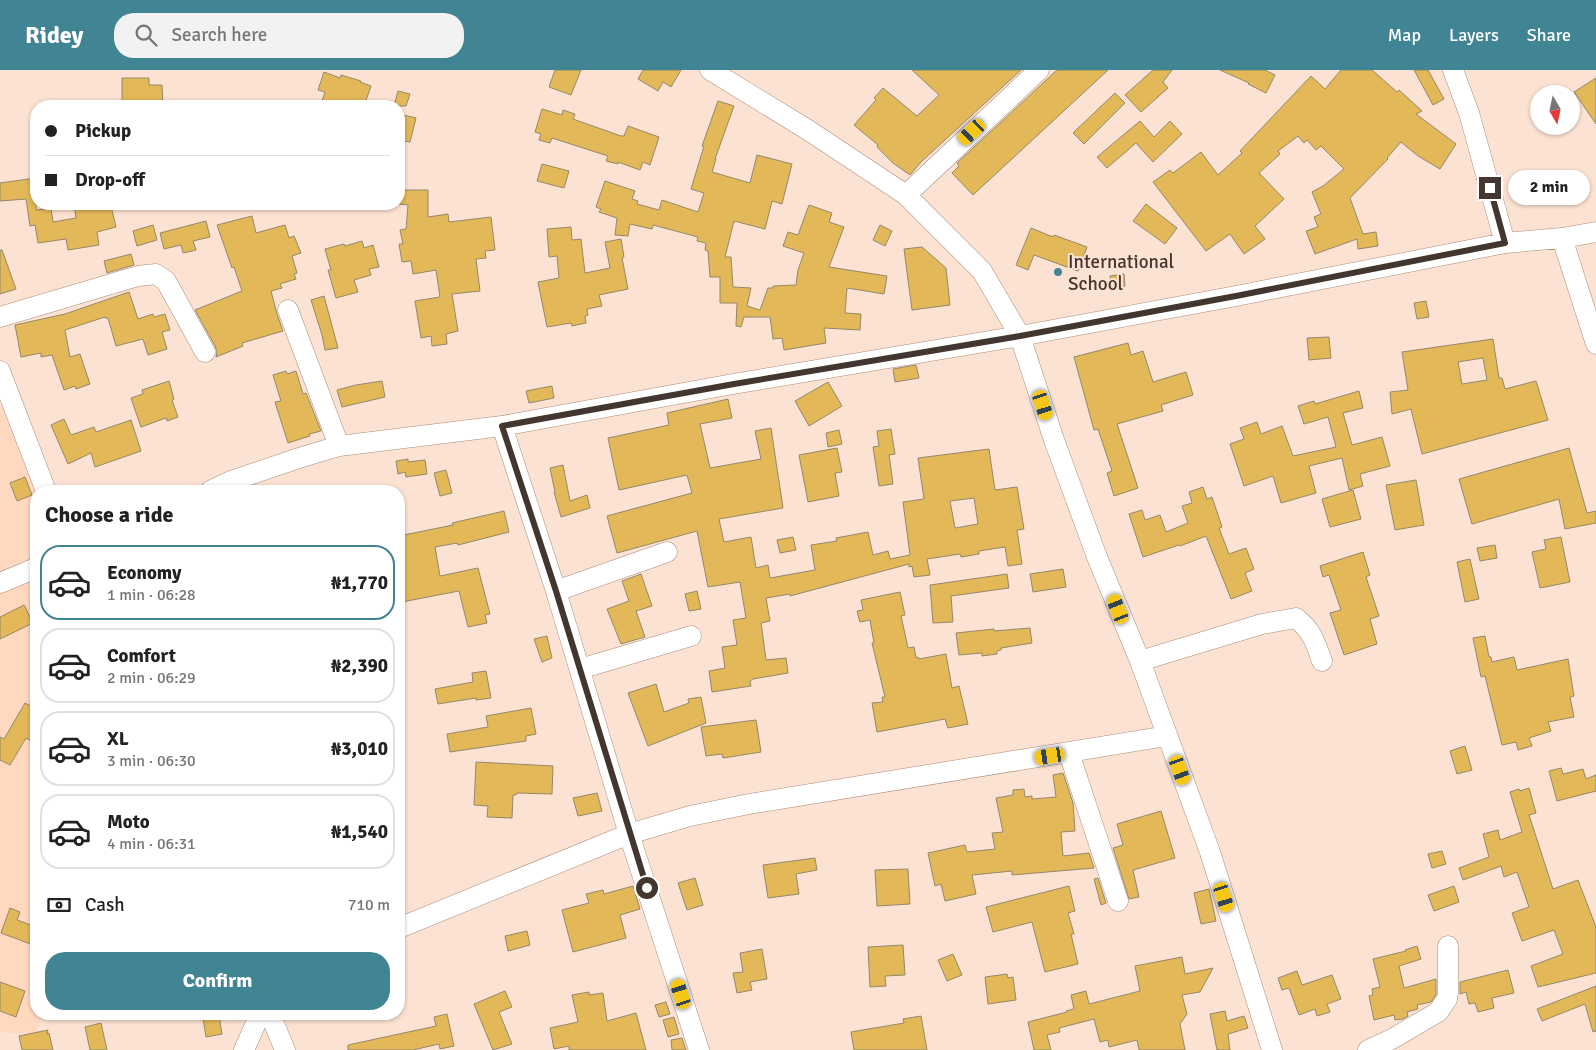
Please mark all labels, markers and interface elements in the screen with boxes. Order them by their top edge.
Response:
search box [114,13,464,58]
text: Ridey [25,20,84,50]
icon: search [132,21,160,49]
text: Search here [172,23,267,47]
text: Map [1388,24,1421,46]
text: Layers [1449,24,1499,46]
text: Share [1527,24,1571,46]
north arrow [1530,85,1580,135]
map controls [1530,85,1580,135]
car [955,116,988,148]
text: Pickup [75,119,131,143]
text: Drop-off [75,168,145,192]
callout: 2 min [1508,170,1590,206]
route end [1479,177,1501,199]
text: 2 min [1530,177,1568,197]
place label: International School [1068,250,1174,296]
marker: International School [1052,266,1064,278]
car [1031,388,1054,422]
text: Choose a ride [45,501,173,528]
icon: car [47,560,92,605]
text: Economy [107,561,181,585]
text: ₦1,770 [331,571,388,595]
text: 1 min · 06:28 [107,585,196,605]
car [1105,592,1130,626]
icon: car [47,643,92,688]
text: Comfort [107,644,176,668]
text: ₦2,390 [331,654,388,678]
text: 2 min · 06:29 [107,668,196,688]
icon: car [47,726,92,771]
text: XL [107,727,129,751]
text: ₦3,010 [331,737,388,761]
car [1034,746,1065,766]
text: 3 min · 06:30 [107,751,196,771]
car [1167,753,1192,787]
icon: car [47,809,92,854]
text: Moto [107,810,150,834]
text: ₦1,540 [331,820,388,844]
text: 4 min · 06:31 [107,834,196,854]
route start [636,877,658,899]
car [1212,880,1235,914]
icon: cash [45,891,73,919]
text: Cash [85,893,125,917]
text: 710 m [348,895,390,915]
button: Confirm [45,952,390,1010]
car [669,977,692,1011]

